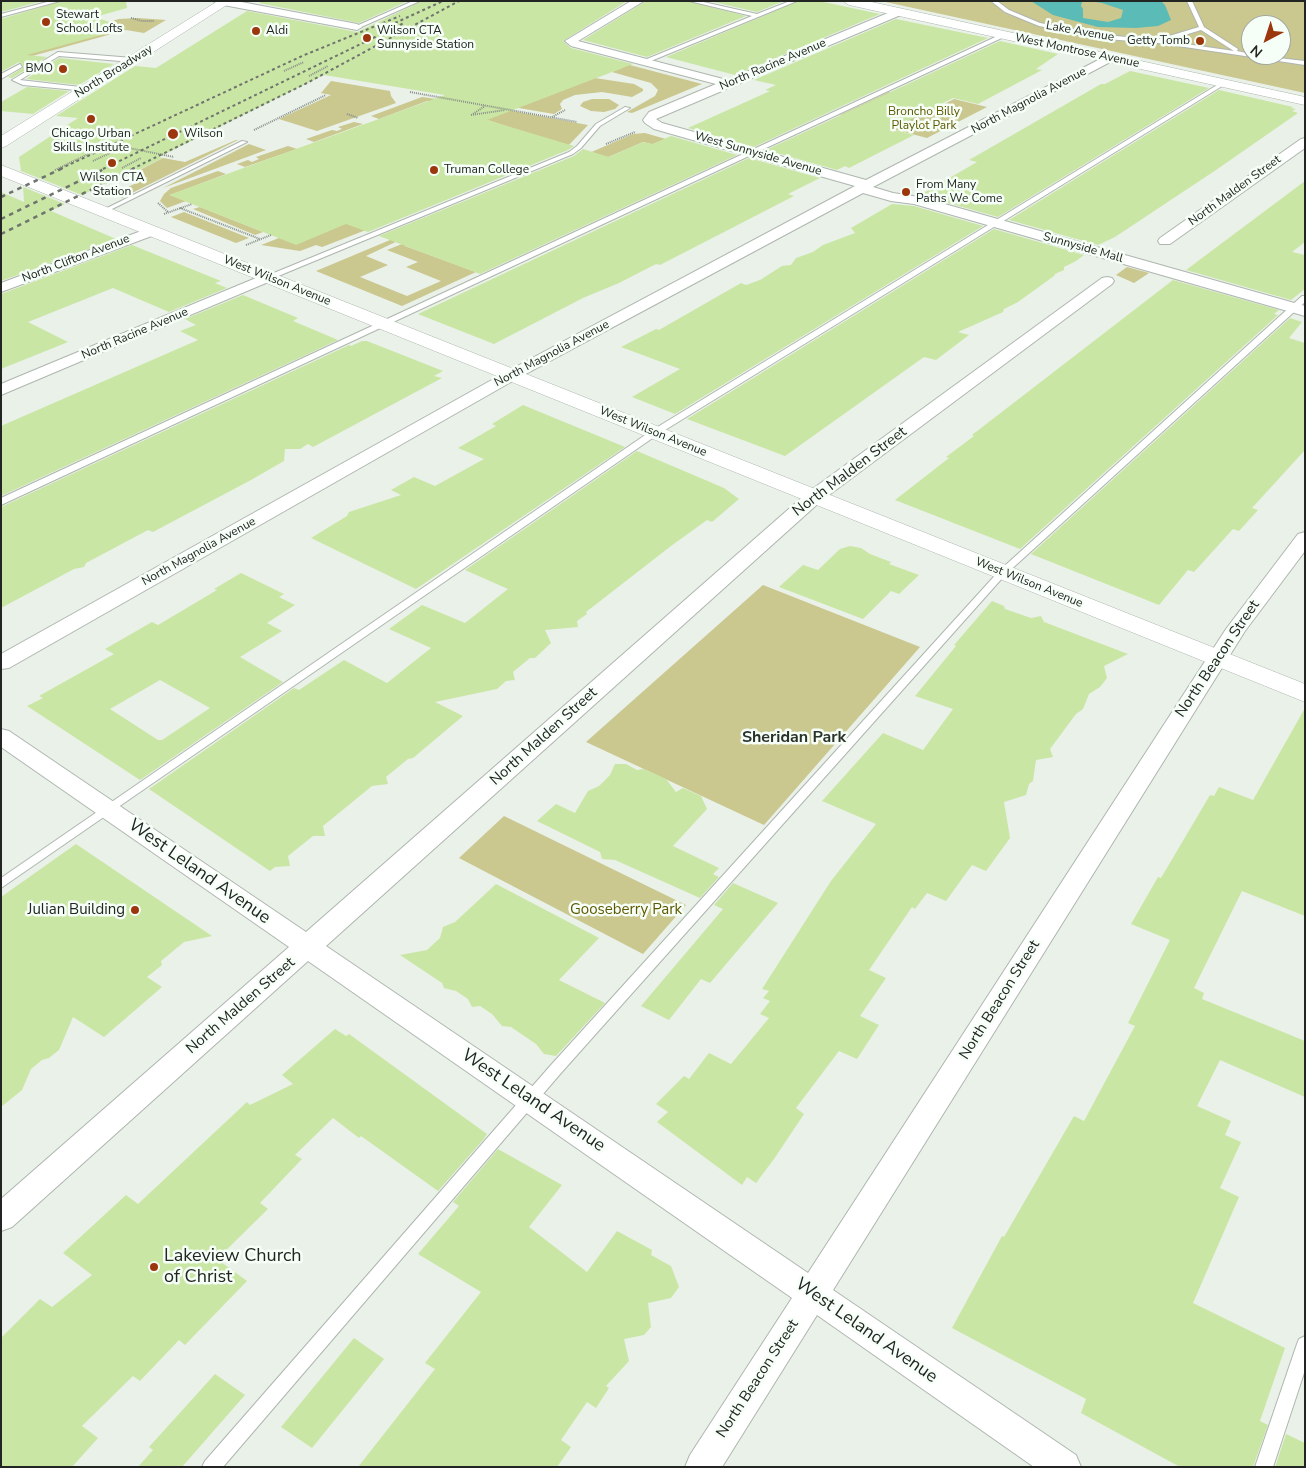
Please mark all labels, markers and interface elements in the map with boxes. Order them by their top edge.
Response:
place label: Stewart School Lofts [56,8,122,36]
north arrow [1241,15,1291,65]
marker: Stewart School Lofts [40,16,52,28]
street label: Lake Avenue [1045,19,1115,45]
place label: Aldi [266,24,288,38]
place label: Wilson CTA Sunnyside Station [377,24,474,52]
marker: Aldi [250,25,262,37]
street label: West Montrose Avenue [1013,31,1141,71]
marker: Wilson CTA Sunnyside Station [361,32,373,44]
place label: Getty Tomb [1127,34,1190,48]
marker: Getty Tomb [1194,35,1206,47]
street label: North Racine Avenue [718,36,828,94]
text: N [1247,40,1267,62]
street label: North Broadway [72,42,156,102]
place label: BMO [25,62,53,76]
marker: BMO [57,63,69,75]
street label: North Magnolia Avenue [969,65,1089,137]
park label: Broncho Billy Playlot Park [888,105,960,133]
marker: Chicago Urban Skills Institute [85,113,97,125]
place label: Chicago Urban Skills Institute [51,127,131,155]
marker: Wilson [166,127,180,141]
place label: Wilson [184,127,223,141]
street label: West Sunnyside Avenue [693,129,823,179]
street label: North Malden Street [1186,153,1284,229]
marker: Wilson CTA Station [106,157,118,169]
place label: Truman College [444,163,529,177]
marker: Truman College [428,164,440,176]
place label: Wilson CTA Station [80,171,144,199]
place label: From Many Paths We Come [916,178,1002,206]
marker: From Many Paths We Come [900,186,912,198]
street label: Sunnyside Mall [1041,230,1125,266]
street label: North Clifton Avenue [20,232,132,286]
street label: West Wilson Avenue [221,253,333,309]
street label: North Racine Avenue [80,305,190,363]
street label: North Magnolia Avenue [492,318,612,390]
street label: West Wilson Avenue [597,404,709,460]
street label: North Malden Street [789,423,911,521]
street label: North Magnolia Avenue [140,515,258,589]
street label: West Wilson Avenue [973,555,1085,611]
street label: North Beacon Street [1172,597,1264,721]
street label: North Malden Street [487,684,601,790]
district label: Sheridan Park [742,728,846,748]
street label: West Leland Avenue [124,815,274,929]
place label: Julian Building [28,901,125,919]
park label: Gooseberry Park [570,901,682,919]
marker: Julian Building [129,904,141,916]
street label: North Beacon Street [956,937,1044,1063]
street label: North Malden Street [183,954,299,1058]
street label: West Leland Avenue [457,1045,609,1157]
place label: Lakeview Church of Christ [164,1246,302,1288]
marker: Lakeview Church of Christ [148,1261,160,1273]
street label: West Leland Avenue [791,1274,941,1388]
street label: North Beacon Street [713,1317,803,1441]

